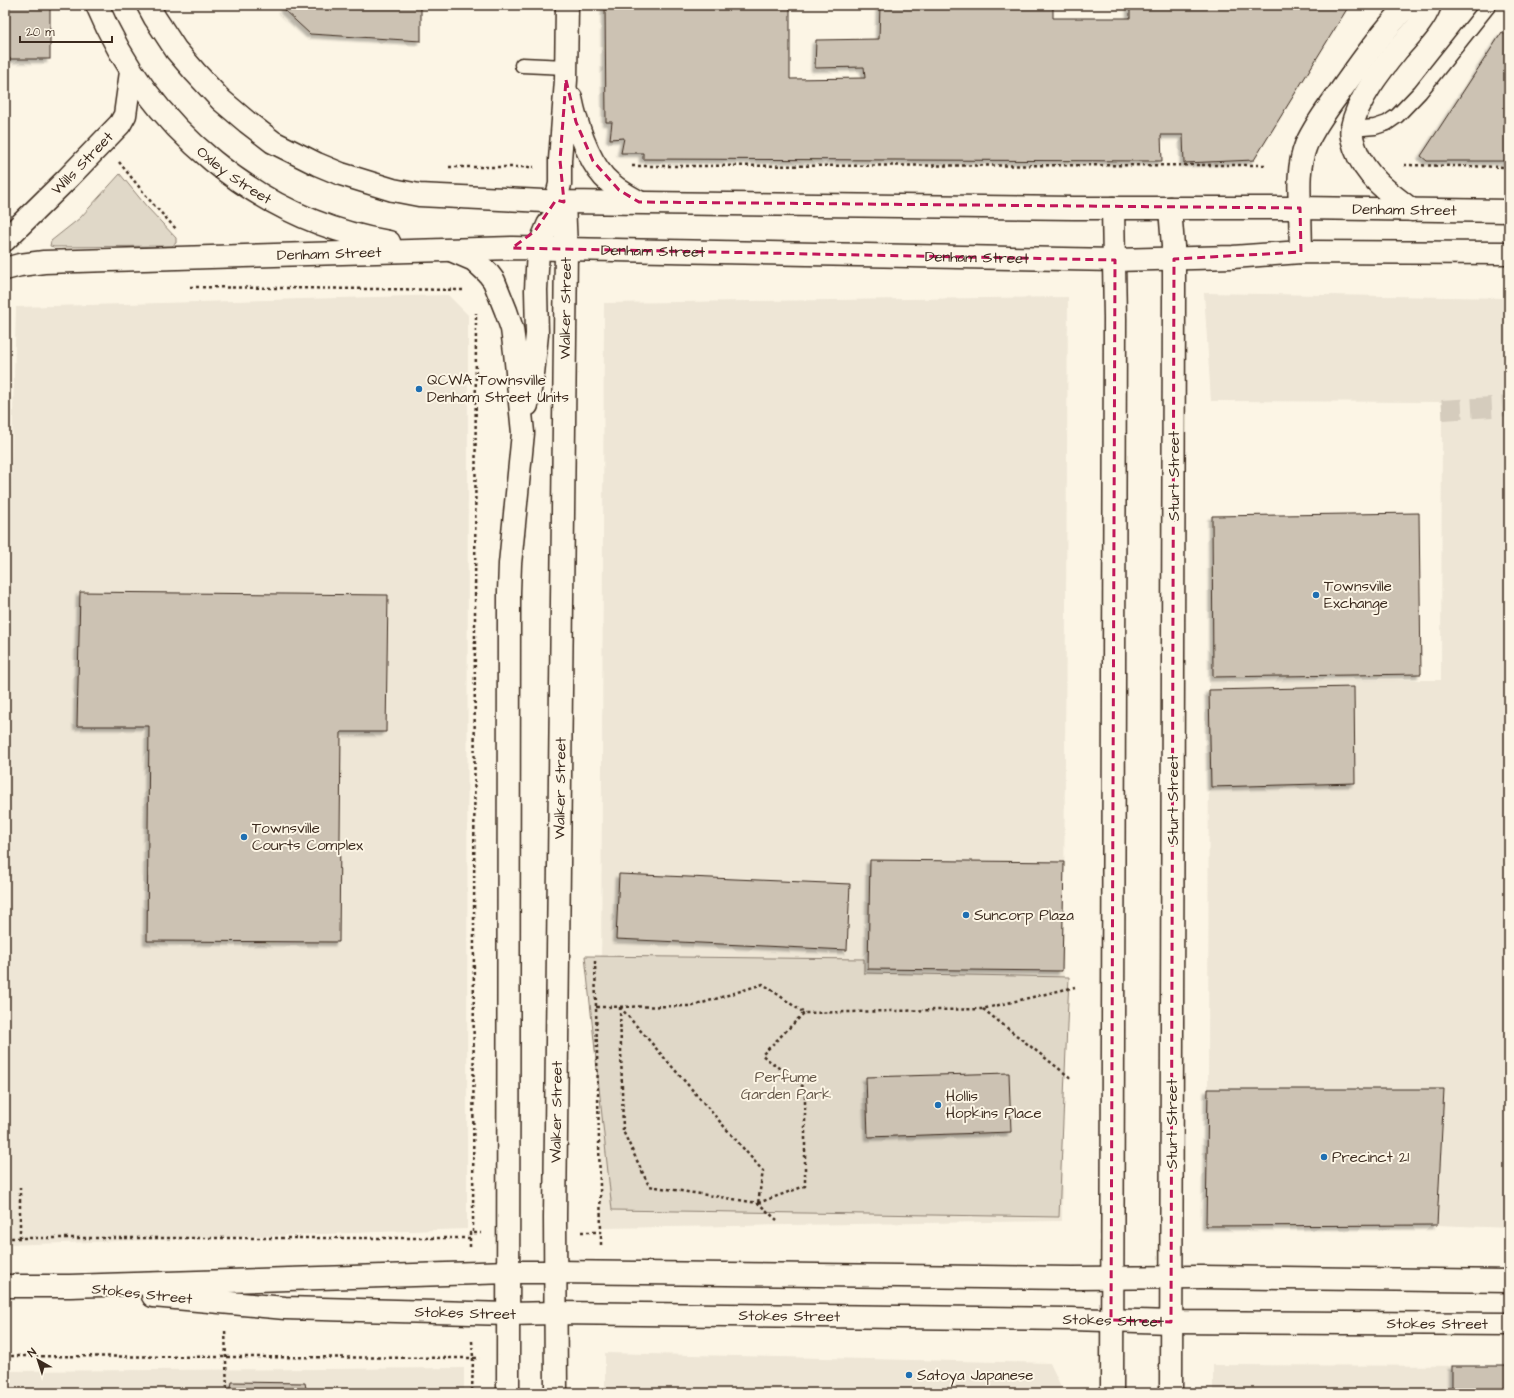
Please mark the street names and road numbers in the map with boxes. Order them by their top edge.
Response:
street label: Wills Street [46,127,118,199]
street label: Oxley Street [192,141,276,209]
street label: Denham Street [1352,198,1457,221]
street label: Denham Street [601,239,705,262]
street label: Denham Street [277,241,382,266]
street label: Denham Street [925,246,1029,269]
street label: Walker Street [554,257,576,359]
street label: Sturt Street [1164,431,1185,521]
street label: Walker Street [549,737,571,839]
street label: Sturt Street [1163,755,1184,845]
street label: Walker Street [545,1061,567,1163]
street label: Sturt Street [1162,1079,1183,1169]
street label: Stokes Street [91,1278,193,1310]
street label: Stokes Street [414,1301,516,1325]
street label: Stokes Street [739,1305,840,1327]
street label: Stokes Street [1063,1308,1164,1332]
street label: Stokes Street [1387,1313,1488,1334]

